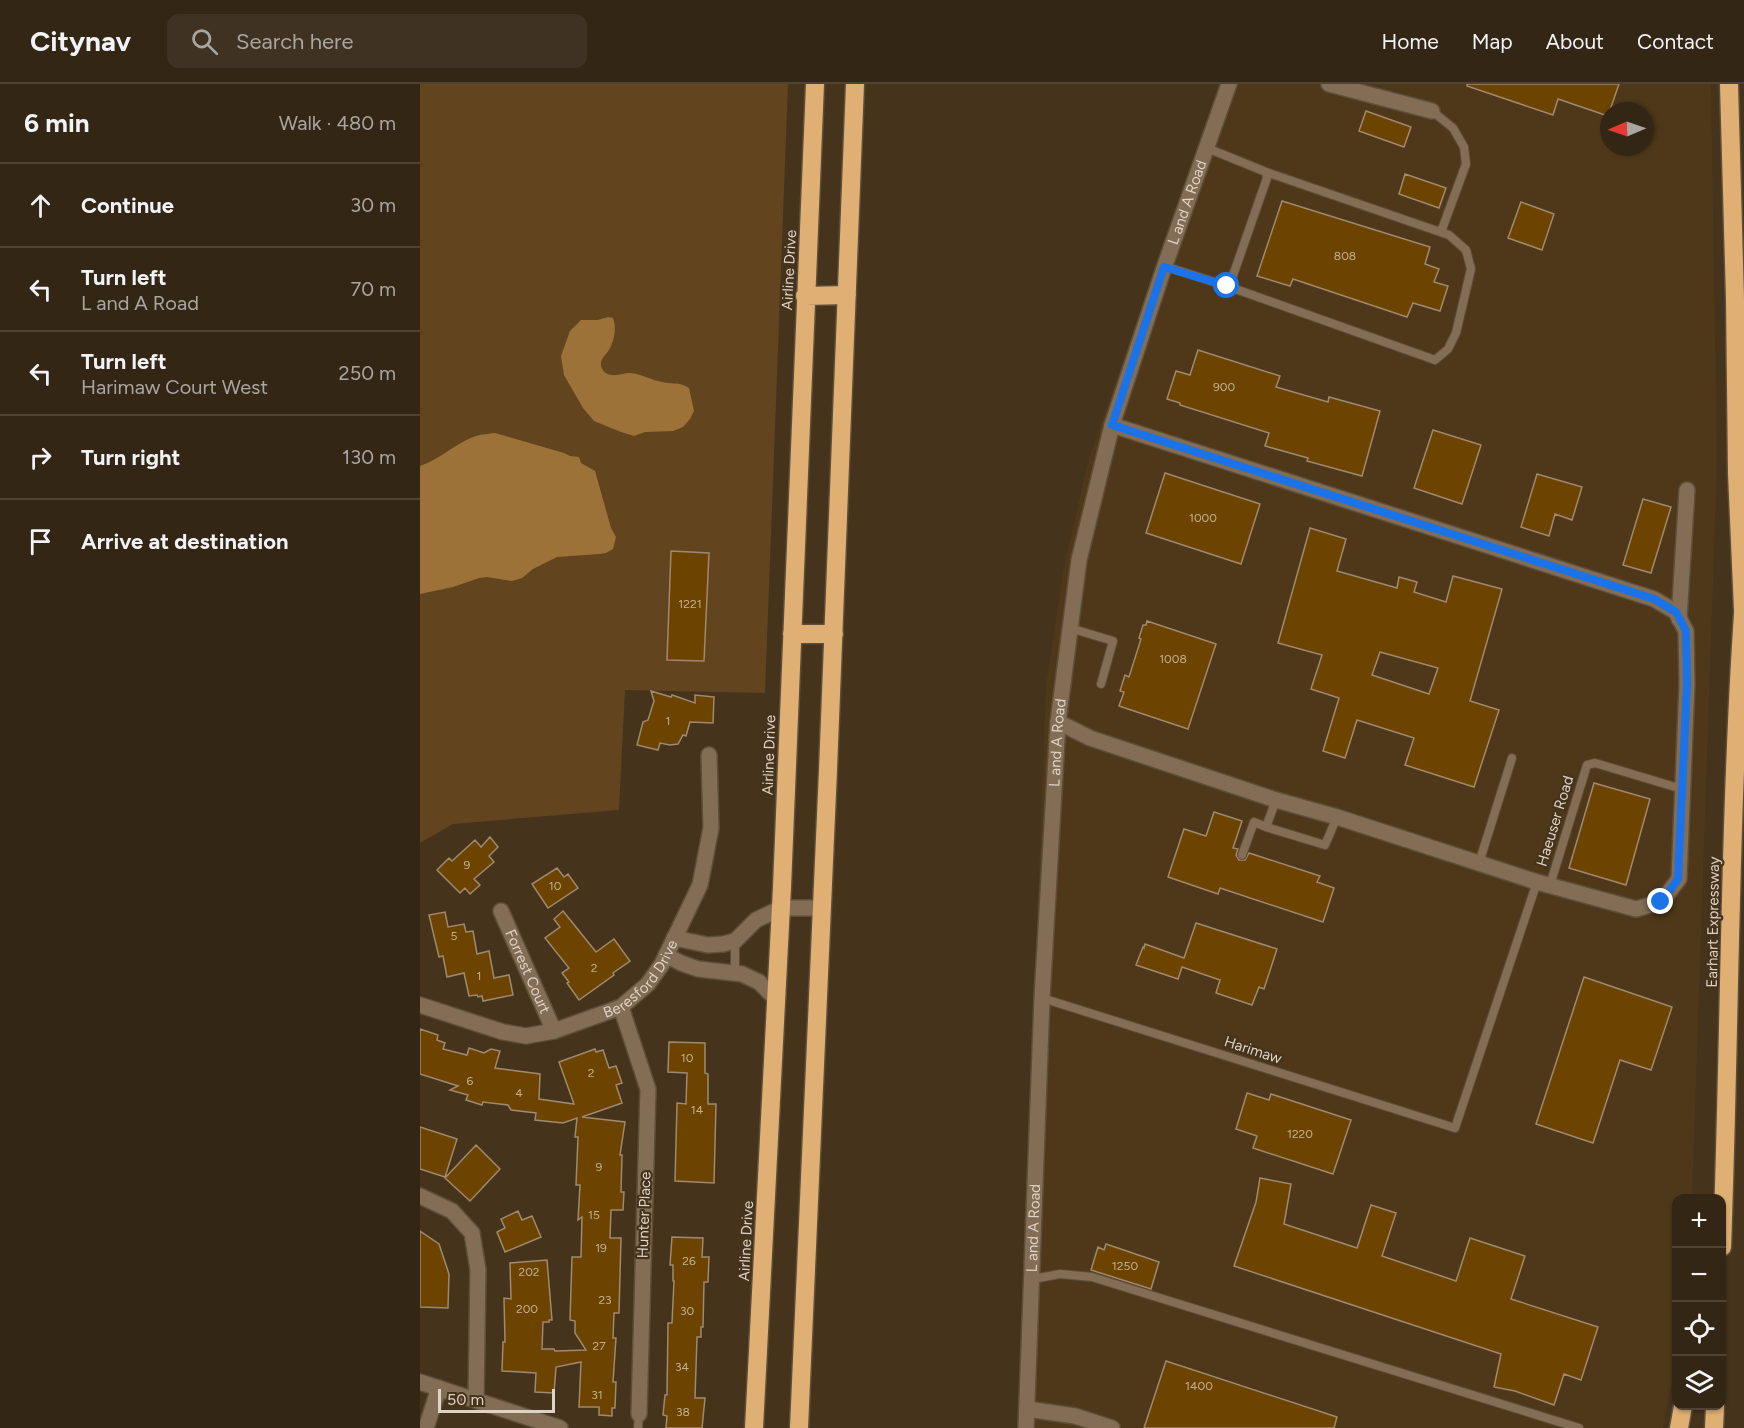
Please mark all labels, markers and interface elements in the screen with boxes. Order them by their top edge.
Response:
search box [167,14,587,68]
text: Citynav [30,24,131,58]
icon: search [188,25,221,58]
text: Search here [236,28,354,55]
text: Home [1382,29,1439,54]
text: Map [1472,29,1513,54]
text: About [1546,29,1604,54]
text: Contact [1637,29,1714,54]
north arrow [1600,102,1654,156]
text: 6 min [24,107,90,139]
text: Walk · 480 m [279,111,396,135]
street label: L and A Road [1164,158,1210,247]
icon: ahead [24,189,57,222]
text: Continue [81,192,174,219]
text: 30 m [350,193,396,217]
street label: Airline Drive [778,229,800,311]
house number: 808 [1334,249,1356,263]
text: Turn left [81,264,167,291]
route start [1213,272,1239,298]
icon: left [24,273,57,306]
text: 70 m [350,277,396,301]
text: L and A Road [81,291,199,315]
text: Turn left [81,348,167,375]
icon: left [24,357,57,390]
text: 250 m [339,361,396,385]
text: Harimaw Court West [81,375,268,399]
house number: 900 [1213,380,1235,394]
icon: right [24,441,57,474]
text: Turn right [81,444,180,471]
text: 130 m [342,445,396,469]
house number: 1000 [1189,511,1217,525]
icon: arrive [24,525,57,558]
text: Arrive at destination [81,528,289,555]
house number: 1221 [678,597,702,611]
house number: 1008 [1159,652,1187,666]
street label: L and A Road [1045,698,1070,787]
house number: 1 [666,714,670,728]
street label: Airline Drive [759,714,779,796]
street label: Haeuser Road [1533,773,1577,869]
street label: Earhart Expressway [1703,856,1723,988]
house number: 9 [464,858,471,872]
house number: 10 [549,879,562,893]
route end [1647,888,1673,914]
street label: Forrest Court [501,926,554,1017]
house number: 5 [451,929,458,943]
street label: Beresford Drive [601,937,681,1022]
house number: 2 [591,961,597,975]
house number: 1 [477,969,481,983]
street label: Harimaw [1222,1032,1284,1068]
house number: 10 [681,1051,694,1065]
house number: 2 [588,1066,594,1080]
house number: 6 [467,1074,474,1088]
house number: 4 [515,1086,523,1100]
house number: 14 [691,1103,704,1117]
house number: 1220 [1287,1127,1313,1141]
house number: 9 [596,1160,603,1174]
street label: Hunter Place [633,1171,655,1259]
street label: L and A Road [1023,1184,1044,1273]
map controls [1672,1194,1726,1410]
button: + [1672,1194,1726,1248]
street label: Airline Drive [735,1200,757,1282]
house number: 15 [588,1208,600,1222]
house number: 19 [595,1241,607,1255]
button: − [1672,1248,1726,1302]
house number: 26 [682,1254,696,1268]
house number: 1250 [1112,1259,1138,1273]
house number: 202 [518,1265,540,1279]
house number: 23 [598,1293,612,1307]
house number: 200 [516,1302,538,1316]
button: locate [1672,1302,1726,1356]
house number: 30 [680,1304,694,1318]
house number: 27 [592,1339,606,1353]
button: layers [1672,1356,1726,1410]
house number: 34 [675,1360,690,1374]
house number: 1400 [1185,1379,1213,1393]
scale bar [438,1386,555,1414]
house number: 31 [591,1388,603,1402]
text: 50 m [447,1390,484,1409]
house number: 38 [676,1405,690,1419]

